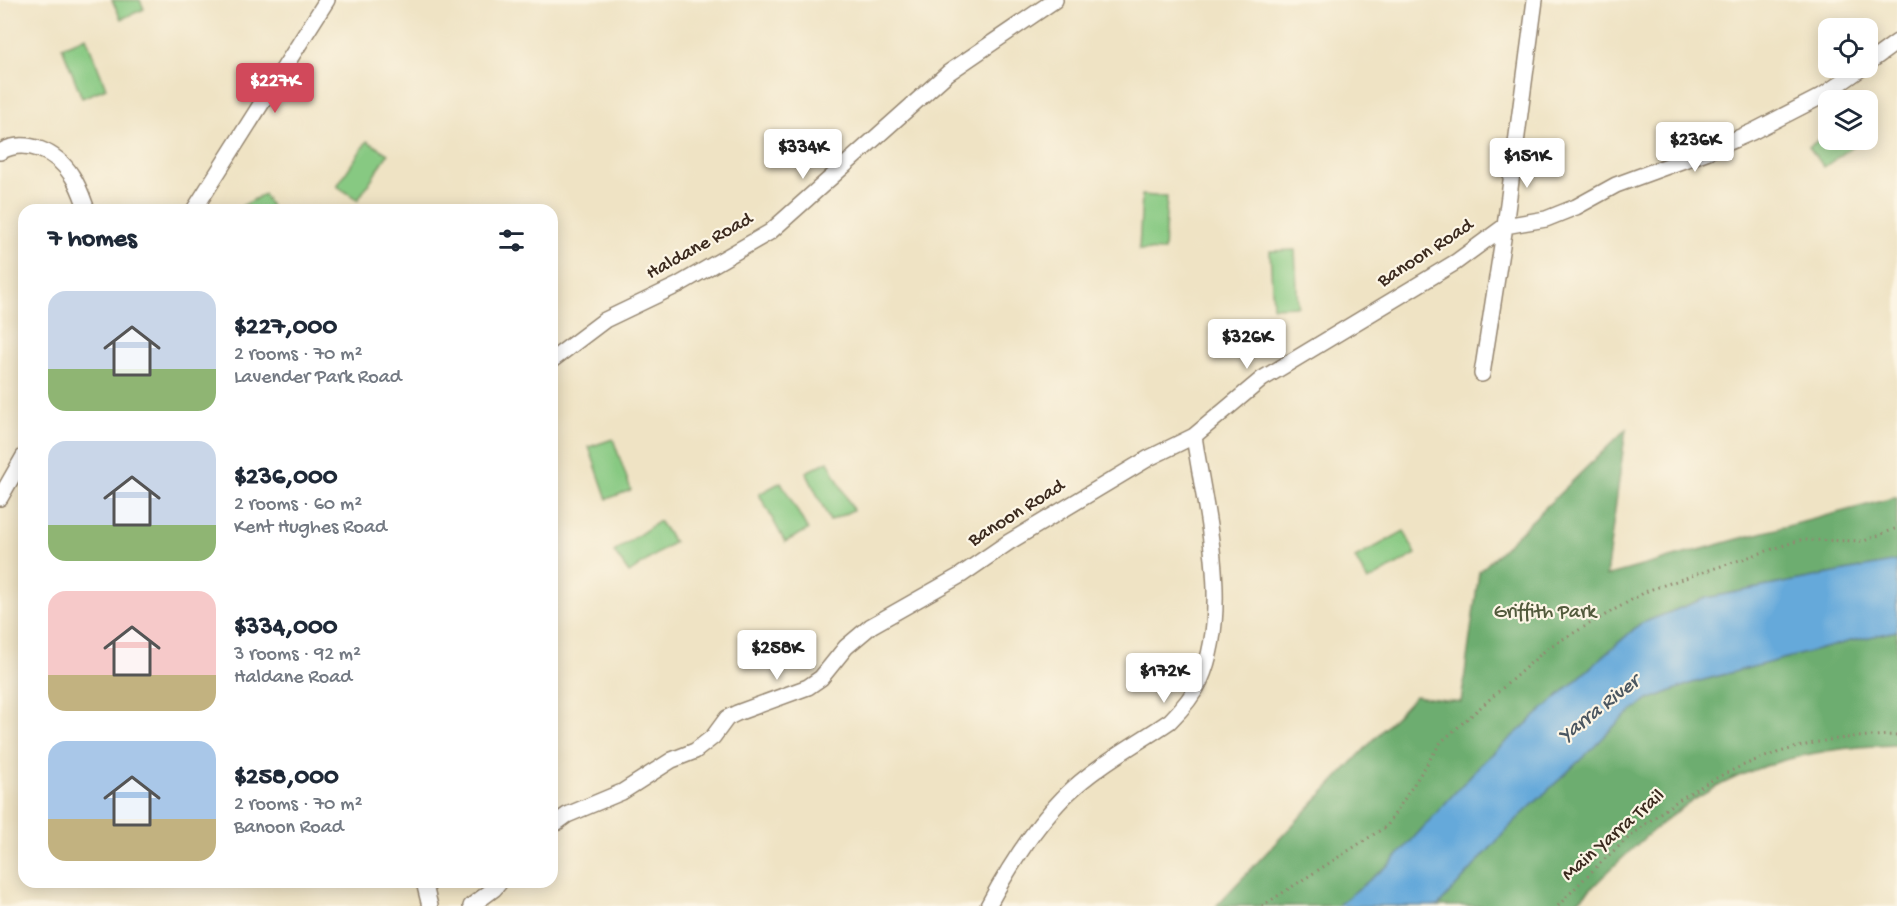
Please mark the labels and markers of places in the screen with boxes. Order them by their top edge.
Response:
pin: $227K [233,63,317,114]
pin: $236K [1653,122,1737,173]
pin: $334K [761,129,845,180]
pin: $151K [1485,138,1569,189]
pin: $326K [1205,319,1289,370]
pin: $258K [735,630,819,681]
pin: $172K [1122,653,1206,704]

